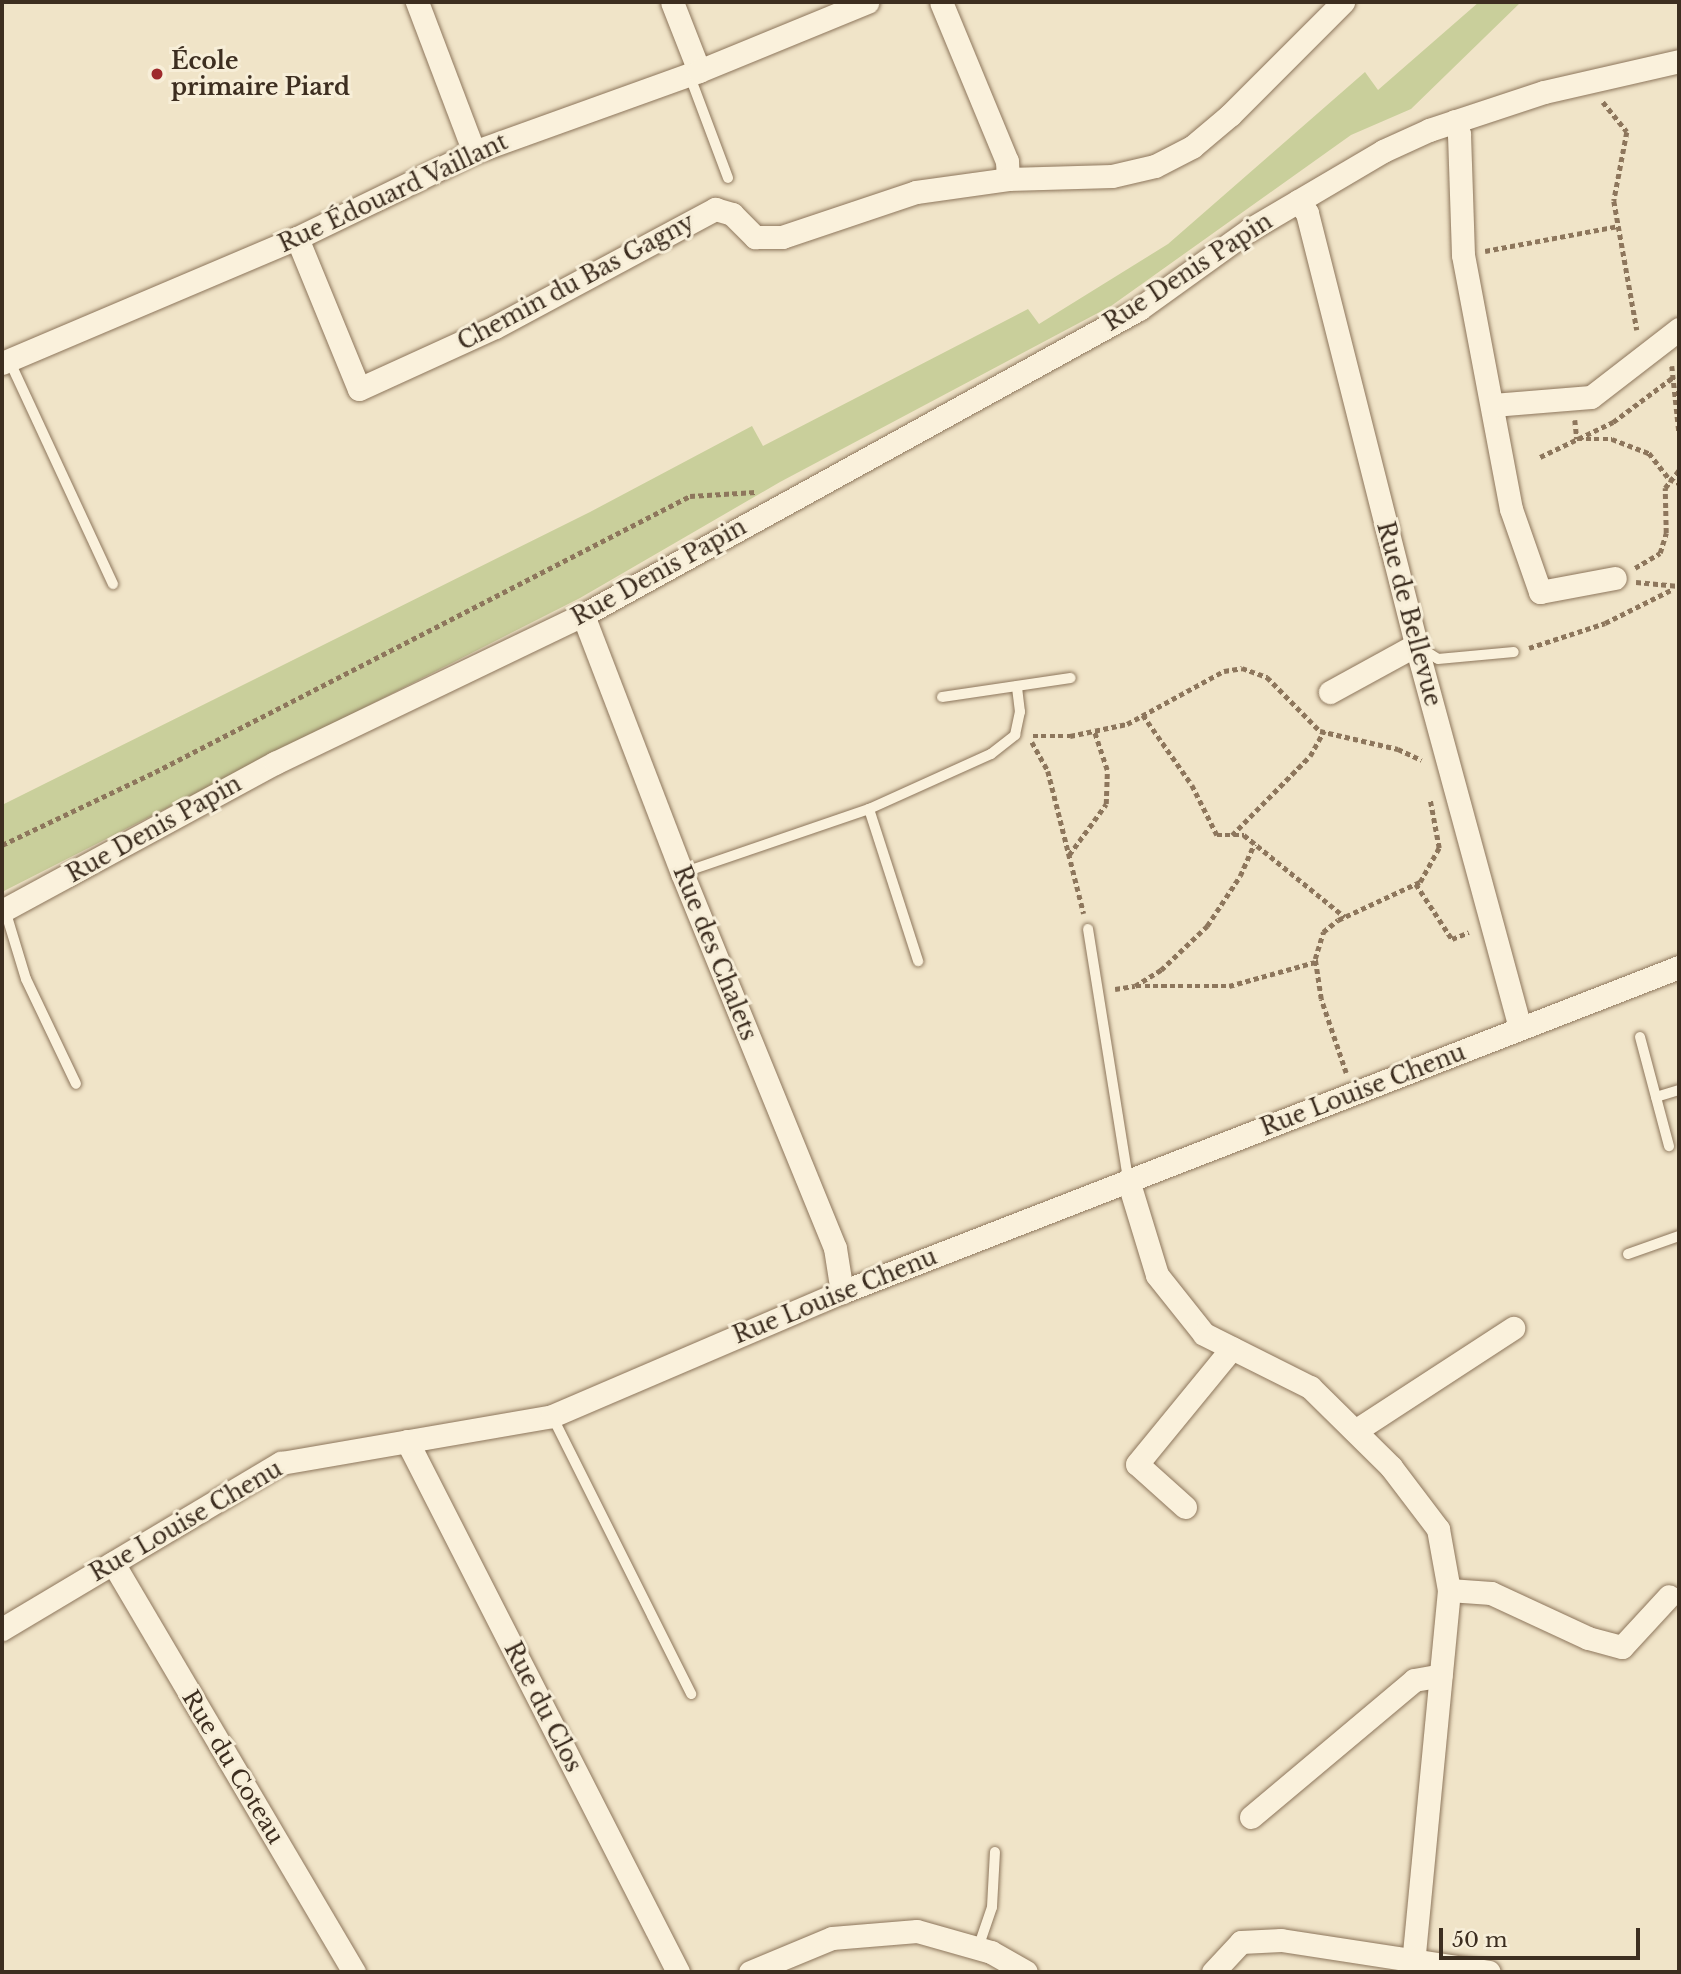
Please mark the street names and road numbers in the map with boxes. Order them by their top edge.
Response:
street label: Rue Édouard Vaillant [274,128,512,258]
street label: Rue Denis Papin [1099,207,1277,337]
street label: Chemin du Bas Gagny [453,208,699,356]
street label: Rue Denis Papin [567,513,751,631]
street label: Rue de Bellevue [1371,519,1447,709]
street label: Rue Denis Papin [62,770,246,888]
street label: Rue des Chalets [667,862,763,1044]
street label: Rue Louise Chenu [1257,1038,1469,1142]
street label: Rue Louise Chenu [729,1243,941,1349]
street label: Rue Louise Chenu [85,1455,287,1587]
street label: Rue du Clos [498,1637,588,1777]
street label: Rue du Coteau [176,1685,290,1849]

